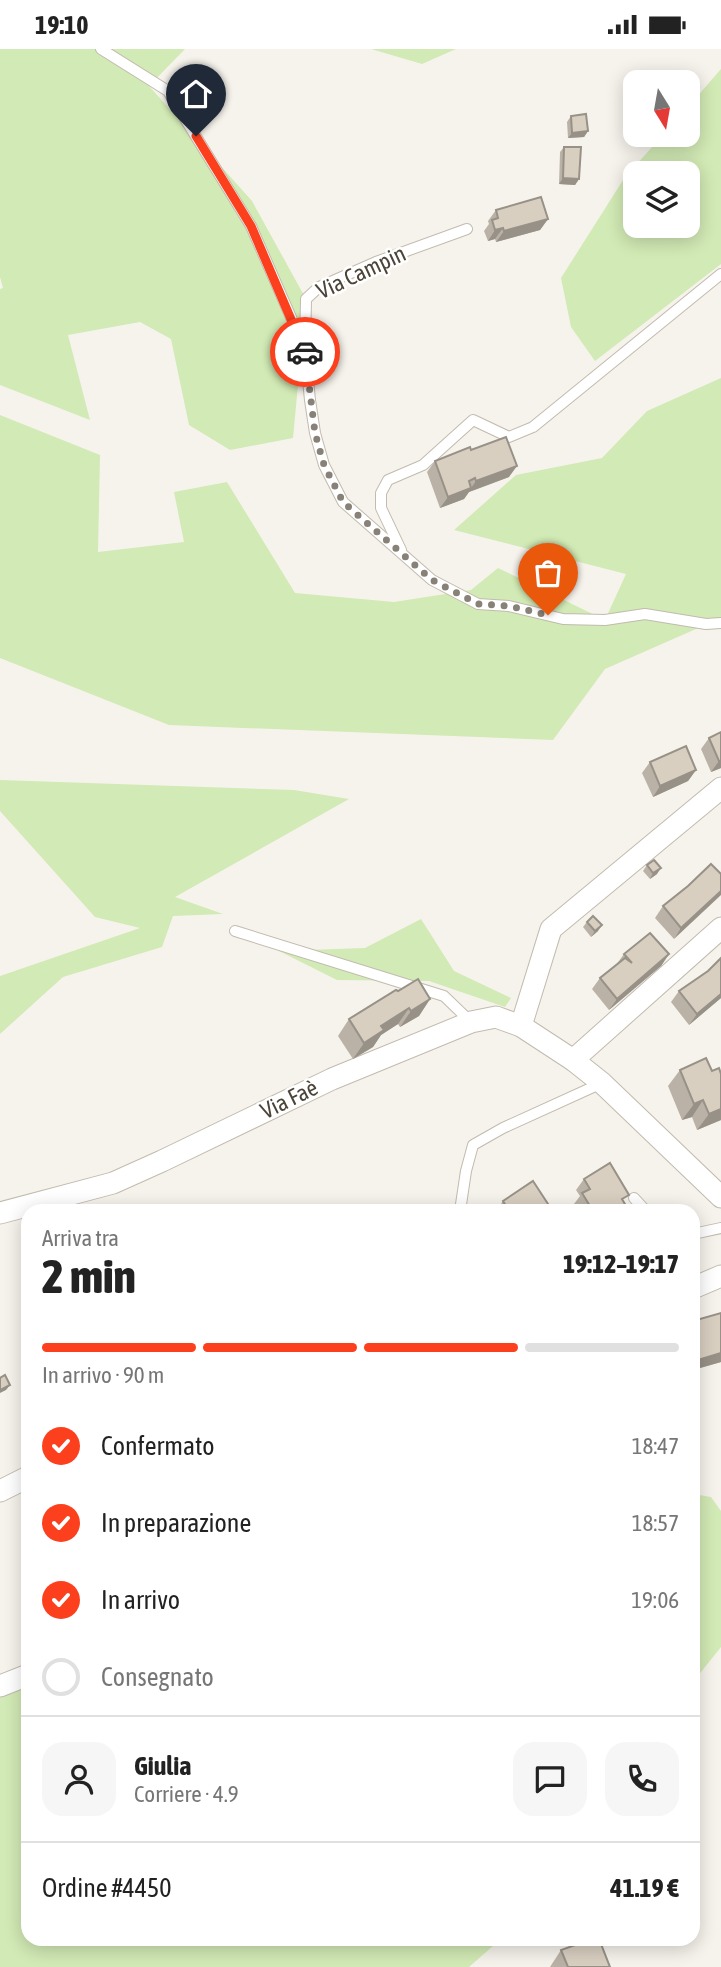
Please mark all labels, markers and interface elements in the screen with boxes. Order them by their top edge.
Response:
text: 19:10 [35,10,89,40]
pin [166,64,226,136]
north arrow [623,70,700,147]
map controls [623,70,700,238]
icon: home [177,75,215,113]
button: layers [623,161,700,238]
street label: Via Campin [312,240,410,304]
courier [270,317,340,387]
icon: car [286,333,324,371]
pin [518,543,578,615]
icon: bag [529,554,567,592]
street label: Via Faè [256,1074,322,1124]
text: Arriva tra [42,1225,119,1251]
text: 19:12–19:17 [563,1249,679,1279]
text: 2 min [42,1250,136,1303]
text: In arrivo · 90 m [42,1362,164,1388]
icon: check [42,1427,80,1465]
text: Confermato [101,1431,214,1461]
text: 18:47 [632,1433,679,1459]
icon: check [42,1504,80,1542]
text: In preparazione [101,1508,251,1538]
text: 18:57 [632,1510,679,1536]
icon: check [42,1581,80,1619]
text: In arrivo [101,1585,180,1615]
text: 19:06 [631,1587,679,1613]
text: Consegnato [101,1662,214,1692]
button: person [42,1742,116,1816]
button: chat [513,1742,587,1816]
button: phone [605,1742,679,1816]
text: Giulia [134,1751,191,1781]
text: Corriere · 4.9 [134,1781,239,1807]
text: Ordine #4450 [42,1873,171,1903]
text: 41.19 € [610,1873,679,1903]

